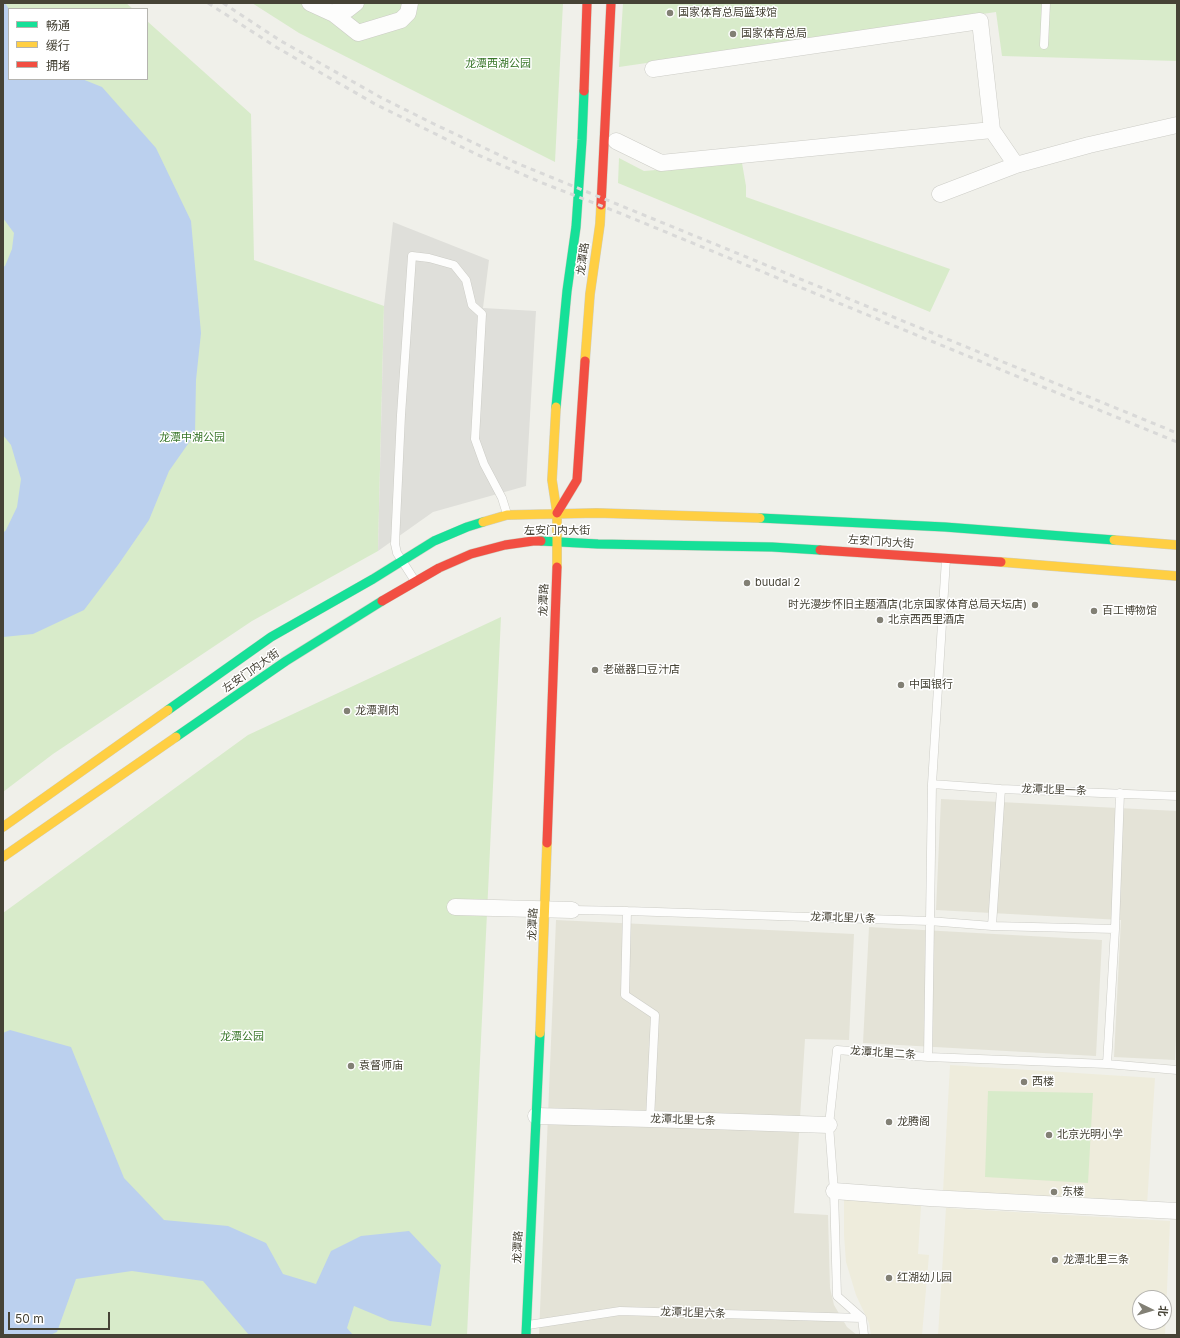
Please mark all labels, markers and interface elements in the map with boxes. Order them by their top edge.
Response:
place label: 国家体育总局篮球馆 [678,6,777,20]
legend [8,8,148,80]
marker: 国家体育总局篮球馆 [665,8,675,18]
text: 畅通 [46,18,70,33]
place label: 国家体育总局 [741,27,807,41]
marker: 国家体育总局 [728,29,738,39]
text: 缓行 [46,38,70,53]
park label: 龙潭西湖公园 [465,57,531,71]
text: 拥堵 [46,58,70,73]
street label: 龙潭路 [574,242,592,276]
park label: 龙潭中湖公园 [159,431,225,445]
street label: 左安门内大街 [524,524,590,538]
street label: 左安门内大街 [848,533,914,551]
place label: buudal 2 [755,576,800,590]
marker: buudal 2 [742,578,752,588]
street label: 龙潭路 [537,583,551,617]
place label: 时光漫步怀旧主题酒店(北京国家体育总局天坛店) [788,598,1027,612]
marker: 时光漫步怀旧主题酒店(北京国家体育总局天坛店) [1030,600,1040,610]
place label: 百工博物馆 [1102,604,1157,618]
marker: 百工博物馆 [1089,606,1099,616]
place label: 北京西西里酒店 [888,613,965,627]
marker: 北京西西里酒店 [875,615,885,625]
street label: 左安门内大街 [220,647,282,695]
place label: 老磁器口豆汁店 [603,663,680,677]
marker: 老磁器口豆汁店 [590,665,600,675]
place label: 中国银行 [909,678,953,692]
marker: 中国银行 [896,680,906,690]
place label: 龙潭涮肉 [355,704,399,718]
marker: 龙潭涮肉 [342,706,352,716]
street label: 龙潭北里一条 [1021,782,1087,798]
street label: 龙潭路 [526,907,540,941]
street label: 龙潭北里八条 [810,910,876,926]
park label: 龙潭公园 [220,1030,264,1044]
street label: 龙潭北里二条 [850,1044,916,1062]
place label: 袁督师庙 [359,1059,403,1073]
marker: 袁督师庙 [346,1061,356,1071]
place label: 西楼 [1032,1075,1054,1089]
marker: 西楼 [1019,1077,1029,1087]
street label: 龙潭北里七条 [650,1112,716,1128]
place label: 龙腾阁 [897,1115,930,1129]
marker: 龙腾阁 [884,1117,894,1127]
place label: 北京光明小学 [1057,1128,1123,1142]
marker: 北京光明小学 [1044,1130,1054,1140]
place label: 东楼 [1062,1185,1084,1199]
marker: 东楼 [1049,1187,1059,1197]
street label: 龙潭路 [511,1230,525,1264]
place label: 龙潭北里三条 [1063,1253,1129,1267]
marker: 龙潭北里三条 [1050,1255,1060,1265]
place label: 红湖幼儿园 [897,1271,952,1285]
marker: 红湖幼儿园 [884,1273,894,1283]
north arrow [1132,1290,1172,1330]
scale bar [10,1304,112,1330]
street label: 龙潭北里六条 [660,1305,726,1321]
text: 北 [1156,1305,1170,1317]
text: 50 m [15,1311,44,1326]

